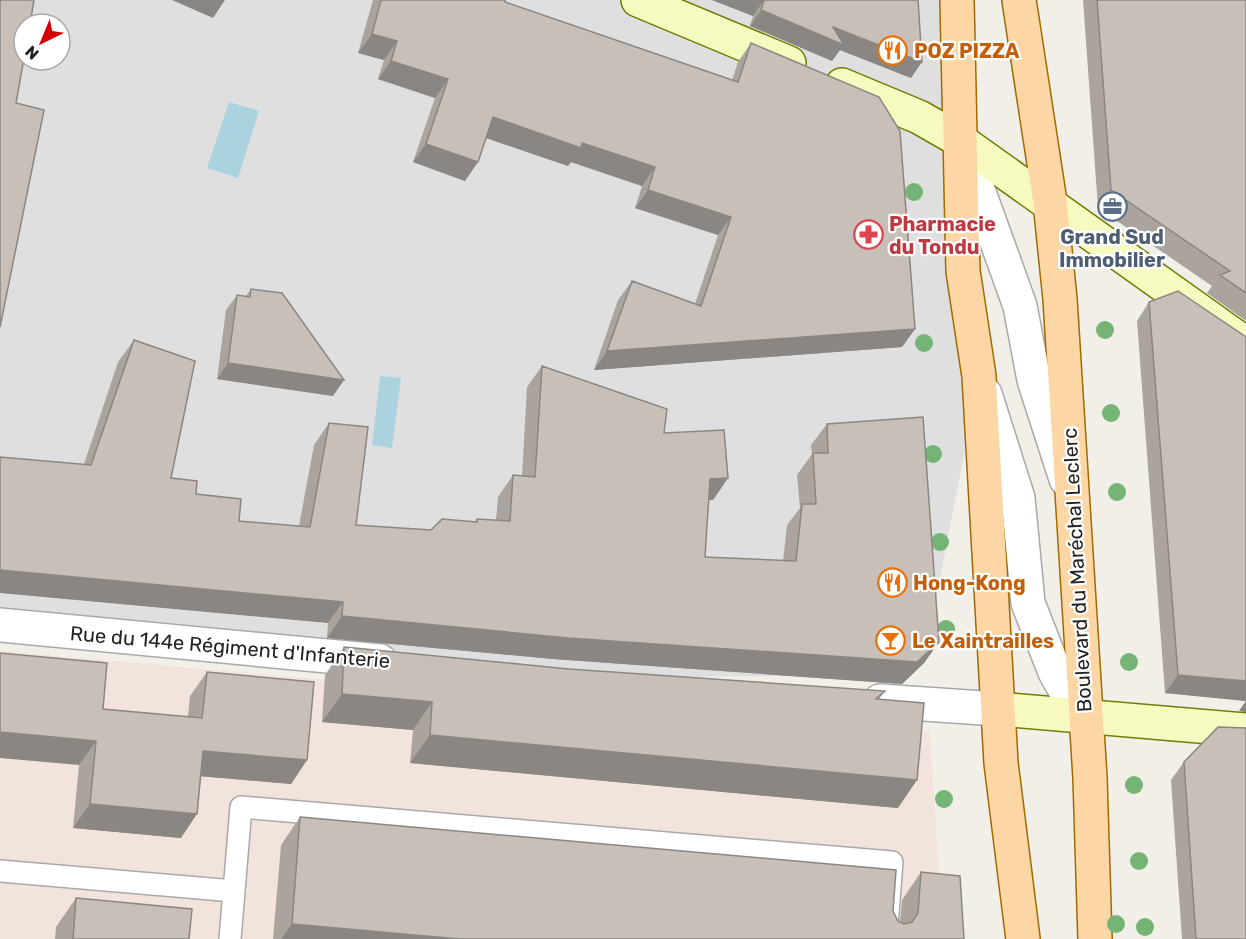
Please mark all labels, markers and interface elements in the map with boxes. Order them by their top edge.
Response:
north arrow [12,12,72,72]
restaurant icon: POZ PIZZA [877,35,909,67]
place label: POZ PIZZA [914,39,1020,63]
text: N [21,42,43,63]
office icon: Grand Sud Immobilier [1096,190,1128,222]
place label: Pharmacie du Tondu [889,212,996,259]
pharmacy icon: Pharmacie du Tondu [852,219,884,251]
place label: Grand Sud Immobilier [1059,225,1165,272]
street label: Boulevard du Maréchal Leclerc [1058,427,1096,713]
restaurant icon: Hong-Kong [876,567,908,599]
place label: Hong-Kong [913,571,1026,595]
street label: Rue du 144e Régiment d'Infanterie [69,621,391,673]
bar icon: Le Xaintrailles [875,625,907,657]
place label: Le Xaintrailles [912,629,1054,653]

